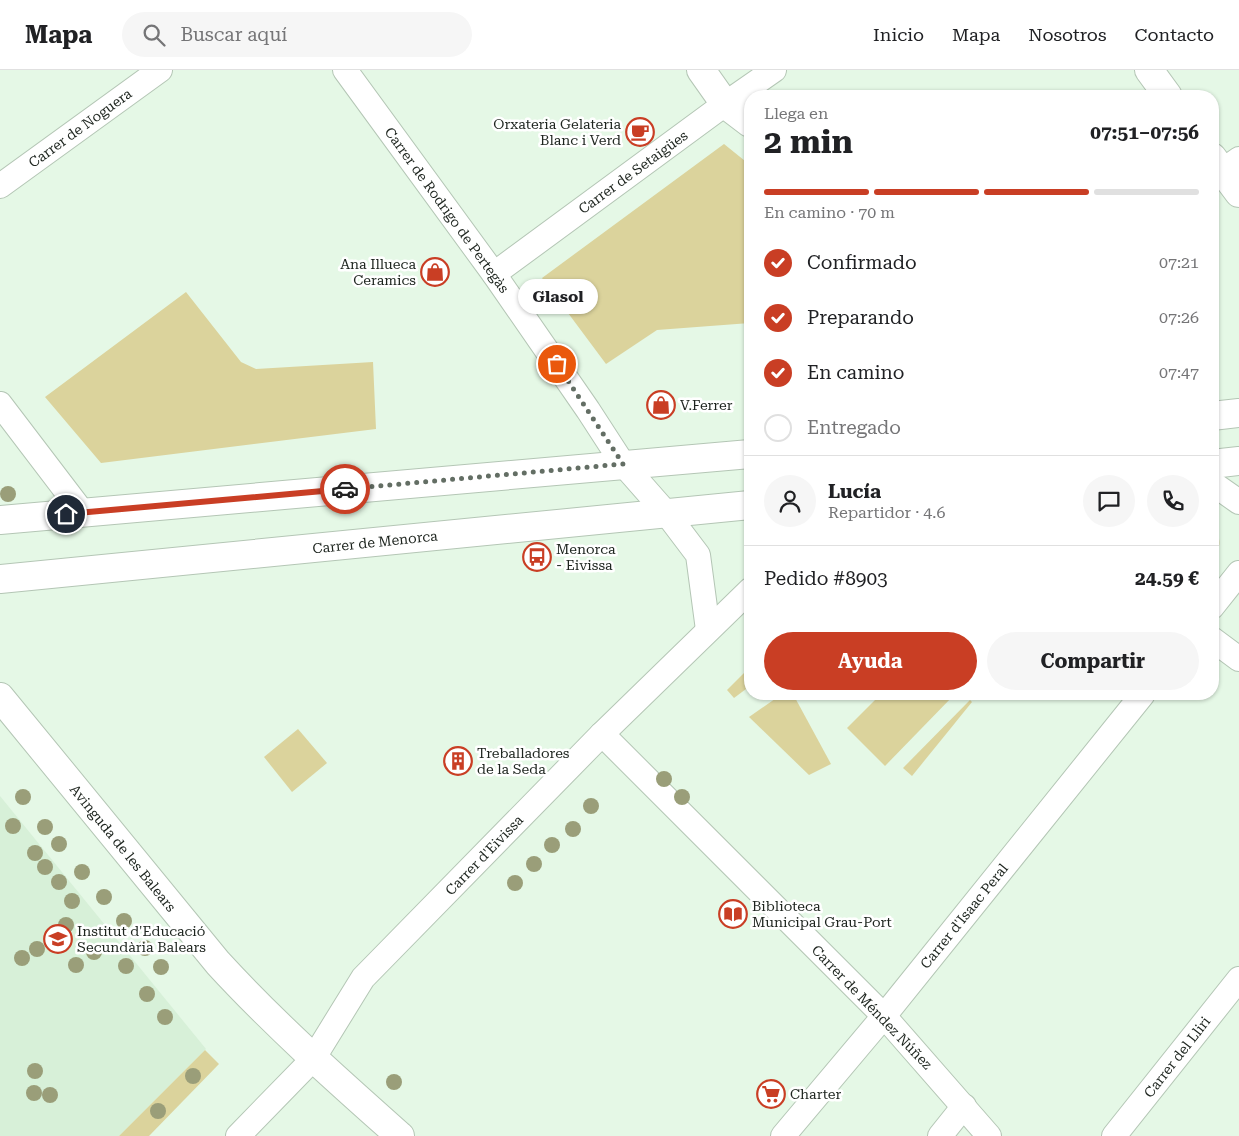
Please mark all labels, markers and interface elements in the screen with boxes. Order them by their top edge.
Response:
search box [122,12,472,57]
text: Mapa [25,21,92,49]
icon: search [140,21,168,49]
text: Buscar aquí [180,23,287,46]
text: Inicio [873,24,924,45]
text: Mapa [952,24,1000,45]
text: Nosotros [1028,24,1106,45]
text: Contacto [1134,24,1214,45]
street label: Carrer de Noguera [25,85,135,171]
text: Llega en [764,104,828,123]
place label: Orxateria Gelateria Blanc i Verd [493,116,621,148]
cafe icon: Orxateria Gelateria Blanc i Verd [625,117,655,147]
text: 07:51–07:56 [1090,121,1199,144]
text: 2 min [764,123,853,161]
street label: Carrer de Rodrigo de Pertegàs [382,124,513,296]
street label: Carrer de Setaigües [575,127,691,217]
text: En camino · 70 m [764,203,895,222]
icon: check [764,249,792,277]
text: Confirmado [807,251,917,274]
text: 07:21 [1159,253,1199,272]
place label: Ana Illueca Ceramics [340,256,416,288]
shop icon: Ana Illueca Ceramics [420,257,450,287]
callout: Glasol [517,279,597,314]
text: Glasol [532,287,584,306]
icon: check [764,304,792,332]
text: Preparando [807,306,914,329]
text: 07:26 [1159,308,1199,327]
pin [536,343,578,385]
icon: bag [543,350,571,378]
icon: check [764,359,792,387]
text: En camino [807,361,904,384]
text: 07:47 [1159,363,1199,382]
shop icon: V.Ferrer [646,390,676,420]
place label: V.Ferrer [680,397,733,413]
text: Entregado [807,416,901,439]
courier [320,464,370,514]
icon: car [331,475,359,503]
button: person [764,475,816,527]
button: chat [1083,475,1135,527]
button: phone [1147,475,1199,527]
text: Lucía [828,480,881,503]
pin [45,493,87,535]
icon: home [52,500,80,528]
text: Repartidor · 4.6 [828,503,945,522]
street label: Carrer de Menorca [312,527,439,557]
place label: Menorca - Eivissa [556,541,616,573]
bus stop icon: Menorca - Eivissa [522,542,552,572]
text: Pedido #8903 [764,567,888,590]
text: 24.59 € [1135,567,1199,590]
button: Ayuda [764,632,977,690]
button: Compartir [987,632,1199,690]
place label: Treballadores de la Seda [477,745,570,777]
building icon: Treballadores de la Seda [443,746,473,776]
street label: Avinguda de les Balears [67,781,179,915]
street label: Carrer d'Eivissa [442,811,526,898]
street label: Carrer d'Isaac Peral [917,860,1012,972]
place label: Biblioteca Municipal Grau-Port [752,898,892,930]
library icon: Biblioteca Municipal Grau-Port [718,899,748,929]
place label: Institut d'Educació Secundària Balears [77,923,206,955]
school or university icon: Institut d'Educació Secundària Balears [43,924,73,954]
street label: Carrer de Méndez Núñez [809,942,936,1072]
street label: Carrer del Lliri [1141,1013,1214,1101]
supermarket icon: Charter [756,1079,786,1109]
place label: Charter [790,1086,841,1102]

